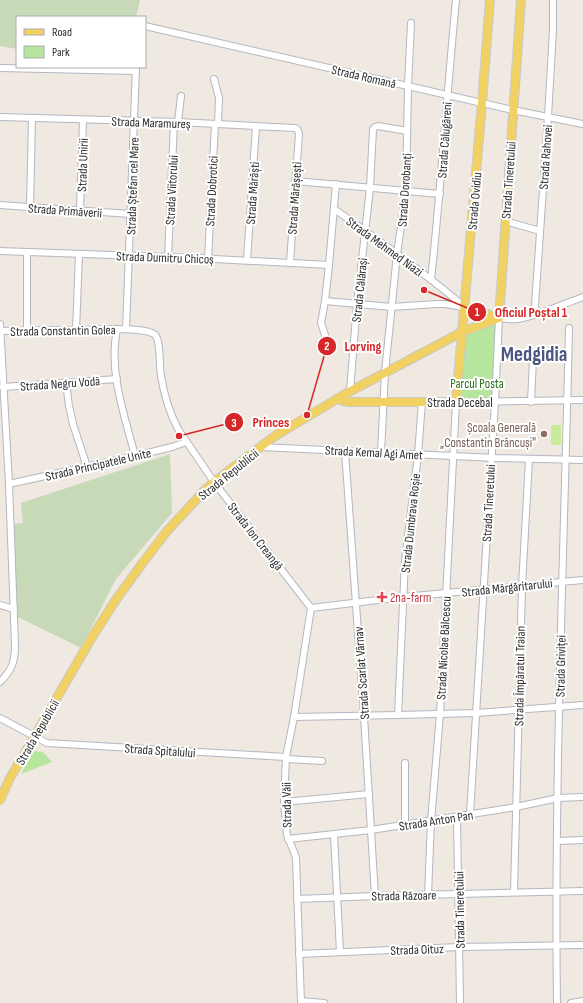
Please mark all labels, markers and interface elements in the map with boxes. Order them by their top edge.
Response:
legend [16,16,146,68]
text: Road [52,25,72,40]
text: Park [52,45,70,60]
street label: Strada Romană [330,62,398,92]
street label: Strada Călugăreni [434,101,456,179]
street label: Strada Maramureș [111,114,191,132]
street label: Strada Rahovei [536,124,556,190]
street label: Strada Ștefan cel Mare [123,137,143,235]
street label: Strada Unirii [74,138,92,192]
street label: Strada Tineretului [498,141,520,219]
street label: Strada Dorobanți [394,153,416,227]
street label: Strada Viitorului [162,155,182,225]
street label: Strada Dobrotici [202,155,222,227]
street label: Strada Mărăști [243,161,263,225]
street label: Strada Mărășești [284,161,306,235]
street label: Strada Ovidiu [465,172,485,231]
street label: Strada Primăverii [27,200,102,222]
street label: Strada Mehmed Niazi [343,214,426,280]
street label: Strada Dumitru Chicoș [116,248,214,268]
street label: Strada Călărași [349,257,371,323]
callout: Oficiul Poștal 1 [467,299,575,325]
text: Oficiul Poștal 1 [495,304,568,321]
text: 1 [475,305,480,320]
street label: Strada Constantin Golea [10,322,116,340]
callout: Lorving [317,333,390,359]
text: Lorving [345,338,382,355]
text: 2 [324,339,330,354]
district label: Medgidia [501,342,567,367]
street label: Strada Negru Vodă [20,373,101,395]
park label: Parcul Posta [450,376,504,392]
street label: Strada Decebal [427,395,493,411]
callout: Princes [224,409,297,435]
text: Princes [253,414,289,431]
text: 3 [231,416,237,431]
place label: Școala Generală „Constantin Brâncuși" [440,420,536,451]
marker: Școala Generală „Constantin Brâncuși" [539,429,549,439]
street label: Strada Kemal Agi Amet [325,442,423,464]
street label: Strada Principatele Unite [44,445,153,485]
street label: Strada Republicii [195,446,262,504]
street label: Strada Tineretului [479,464,499,542]
street label: Strada Dumbrava Roșie [398,473,424,574]
street label: Strada Ion Creangă [224,499,287,574]
street label: Strada Mărgăritarului [461,575,553,601]
place label: 2na-farm [390,590,431,606]
marker: 2na-farm [377,592,387,602]
street label: Strada Nicolae Bălcescu [433,596,455,700]
street label: Strada Scarlat Vârnav [351,626,373,720]
street label: Strada Împăratul Traian [511,626,529,726]
street label: Strada Griviței [552,635,570,697]
street label: Strada Republicii [13,697,63,768]
street label: Strada Spitalului [124,741,196,761]
street label: Strada Văii [279,782,295,828]
street label: Strada Anton Pan [398,807,474,835]
street label: Strada Tineretului [451,871,469,949]
street label: Strada Răzoare [371,887,437,905]
street label: Strada Oituz [390,941,444,959]

